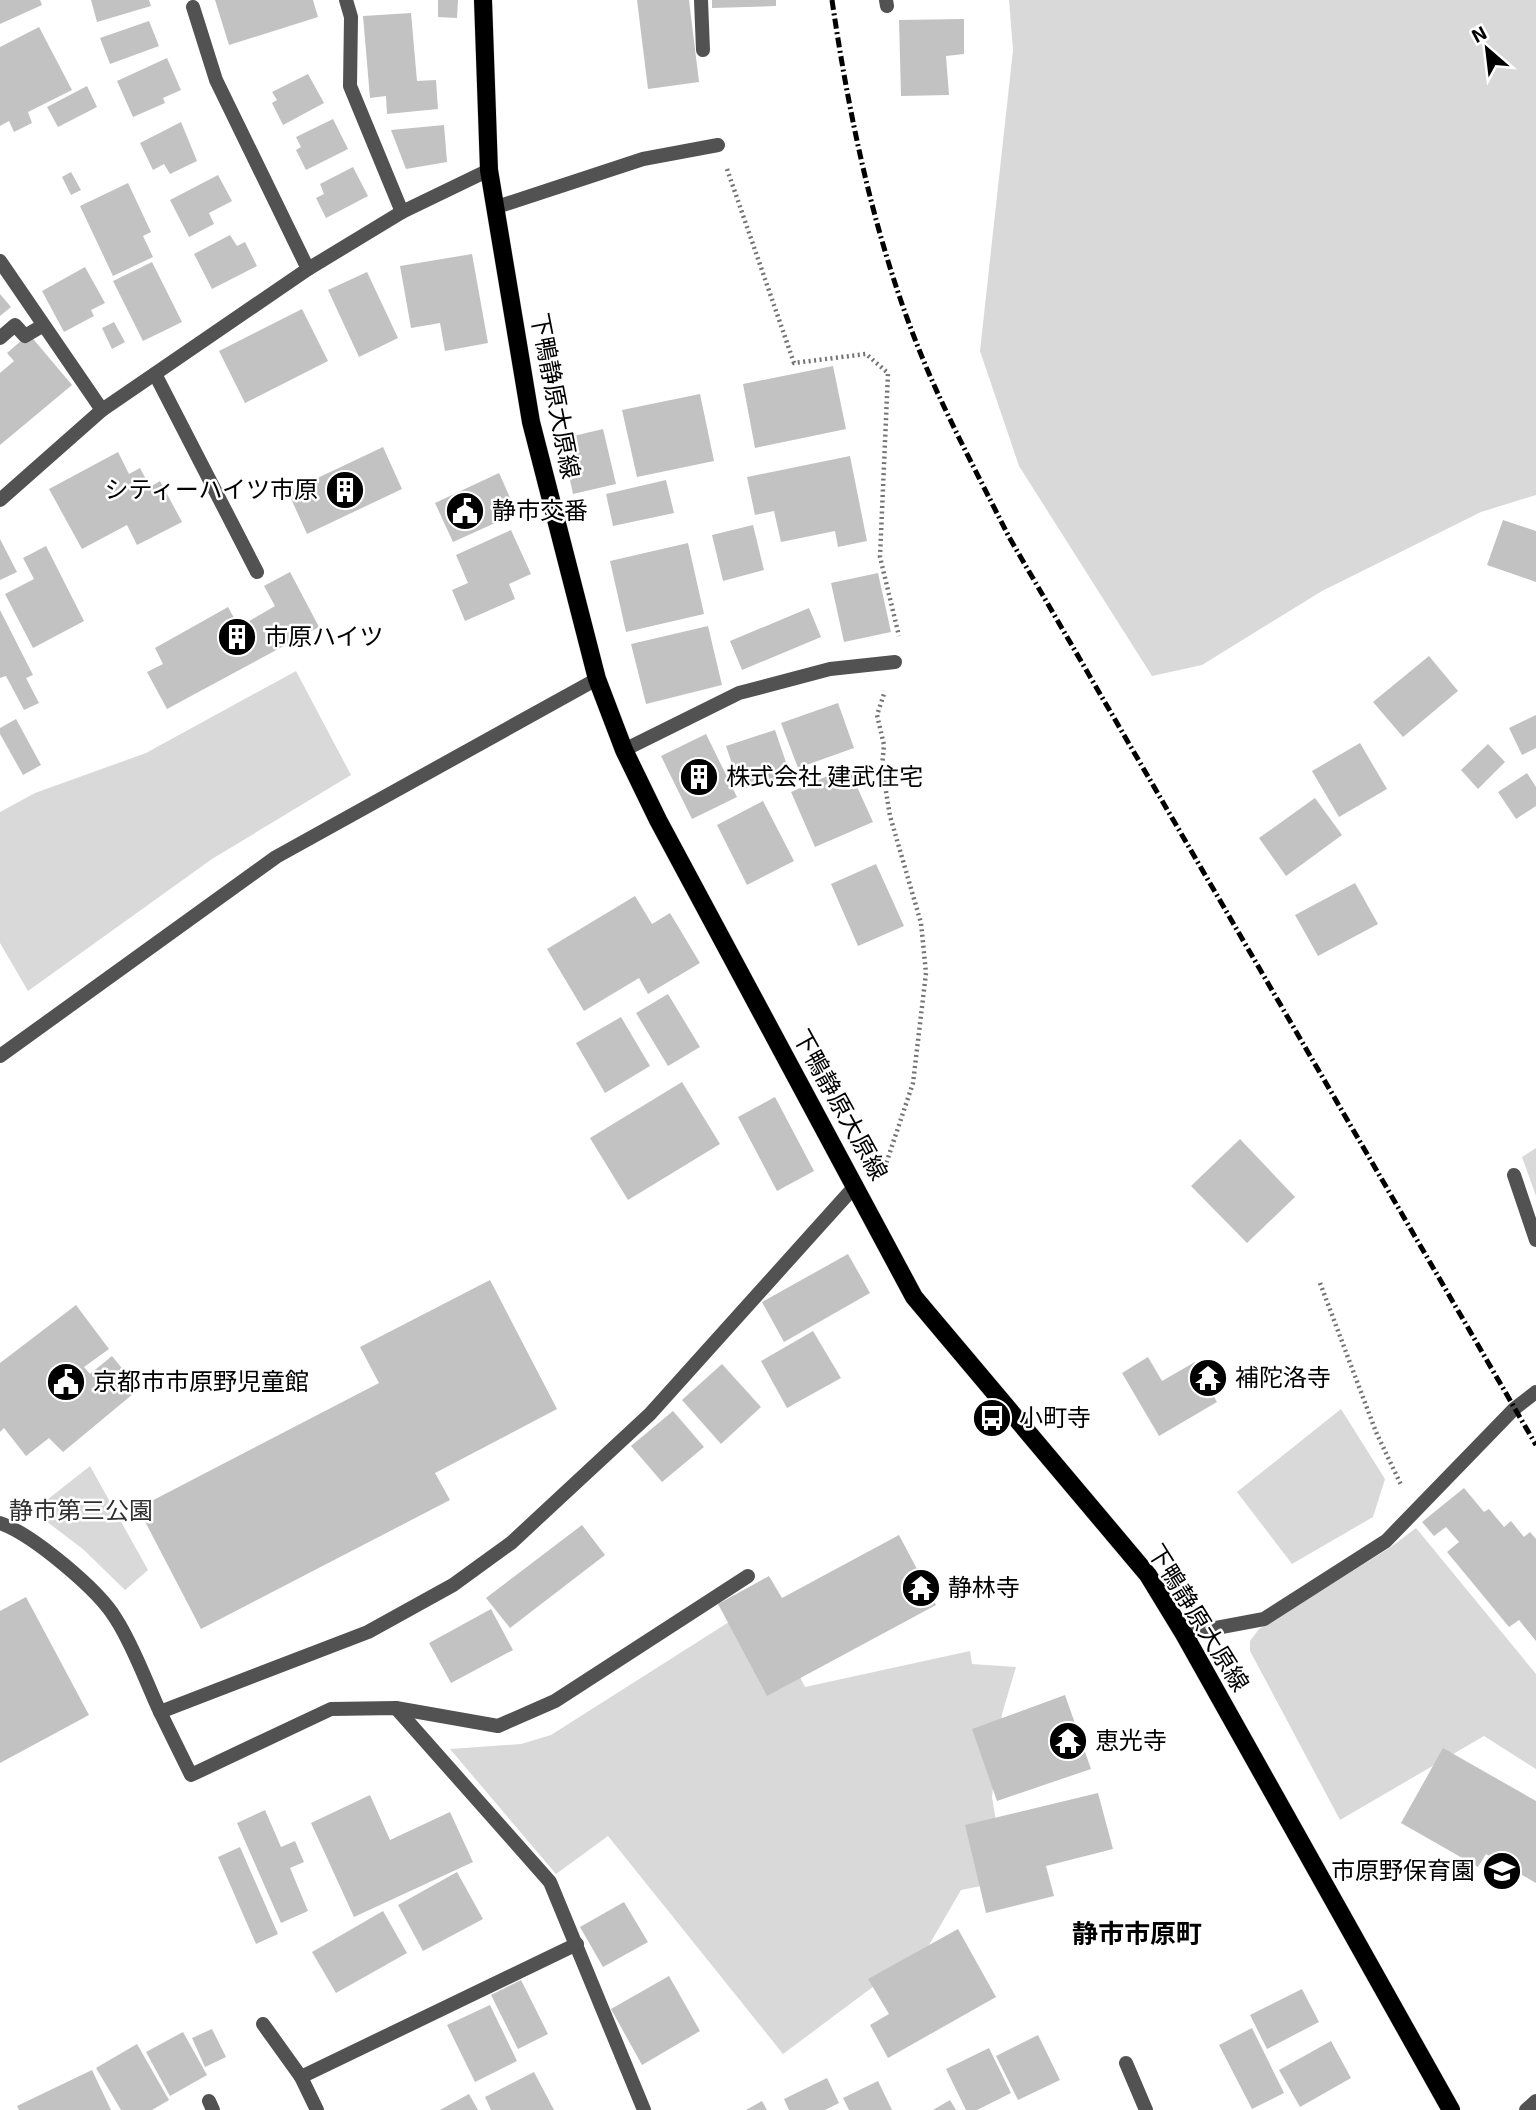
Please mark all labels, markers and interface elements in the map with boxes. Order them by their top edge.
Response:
north arrow [1452,14,1522,84]
text: N [1467,20,1490,47]
street label: 下鴨静原大原線 [526,310,587,481]
building icon: シティーハイツ市原 [324,469,366,511]
place label: シティーハイツ市原 [104,474,318,503]
public building icon: 静市交番 [444,490,486,532]
place label: 静市交番 [492,495,588,524]
building icon: 市原ハイツ [216,616,258,658]
place label: 市原ハイツ [264,621,384,650]
building icon: 株式会社 建武住宅 [678,756,720,798]
place label: 株式会社 建武住宅 [726,761,923,790]
street label: 下鴨静原大原線 [788,1024,895,1185]
temple icon: 補陀洛寺 [1187,1357,1229,1399]
public building icon: 京都市市原野児童館 [45,1361,87,1403]
place label: 補陀洛寺 [1235,1362,1331,1391]
place label: 京都市市原野児童館 [93,1366,309,1395]
bus stop icon: 小町寺 [971,1397,1013,1439]
place label: 小町寺 [1019,1402,1091,1431]
park label: 静市第三公園 [9,1495,153,1524]
street label: 下鴨静原大原線 [1142,1538,1256,1696]
temple icon: 静林寺 [900,1567,942,1609]
place label: 静林寺 [948,1572,1020,1601]
temple icon: 恵光寺 [1047,1720,1089,1762]
place label: 恵光寺 [1095,1725,1167,1754]
school or university icon: 市原野保育園 [1481,1850,1523,1892]
place label: 市原野保育園 [1331,1855,1475,1884]
district label: 静市市原町 [1072,1917,1202,1948]

